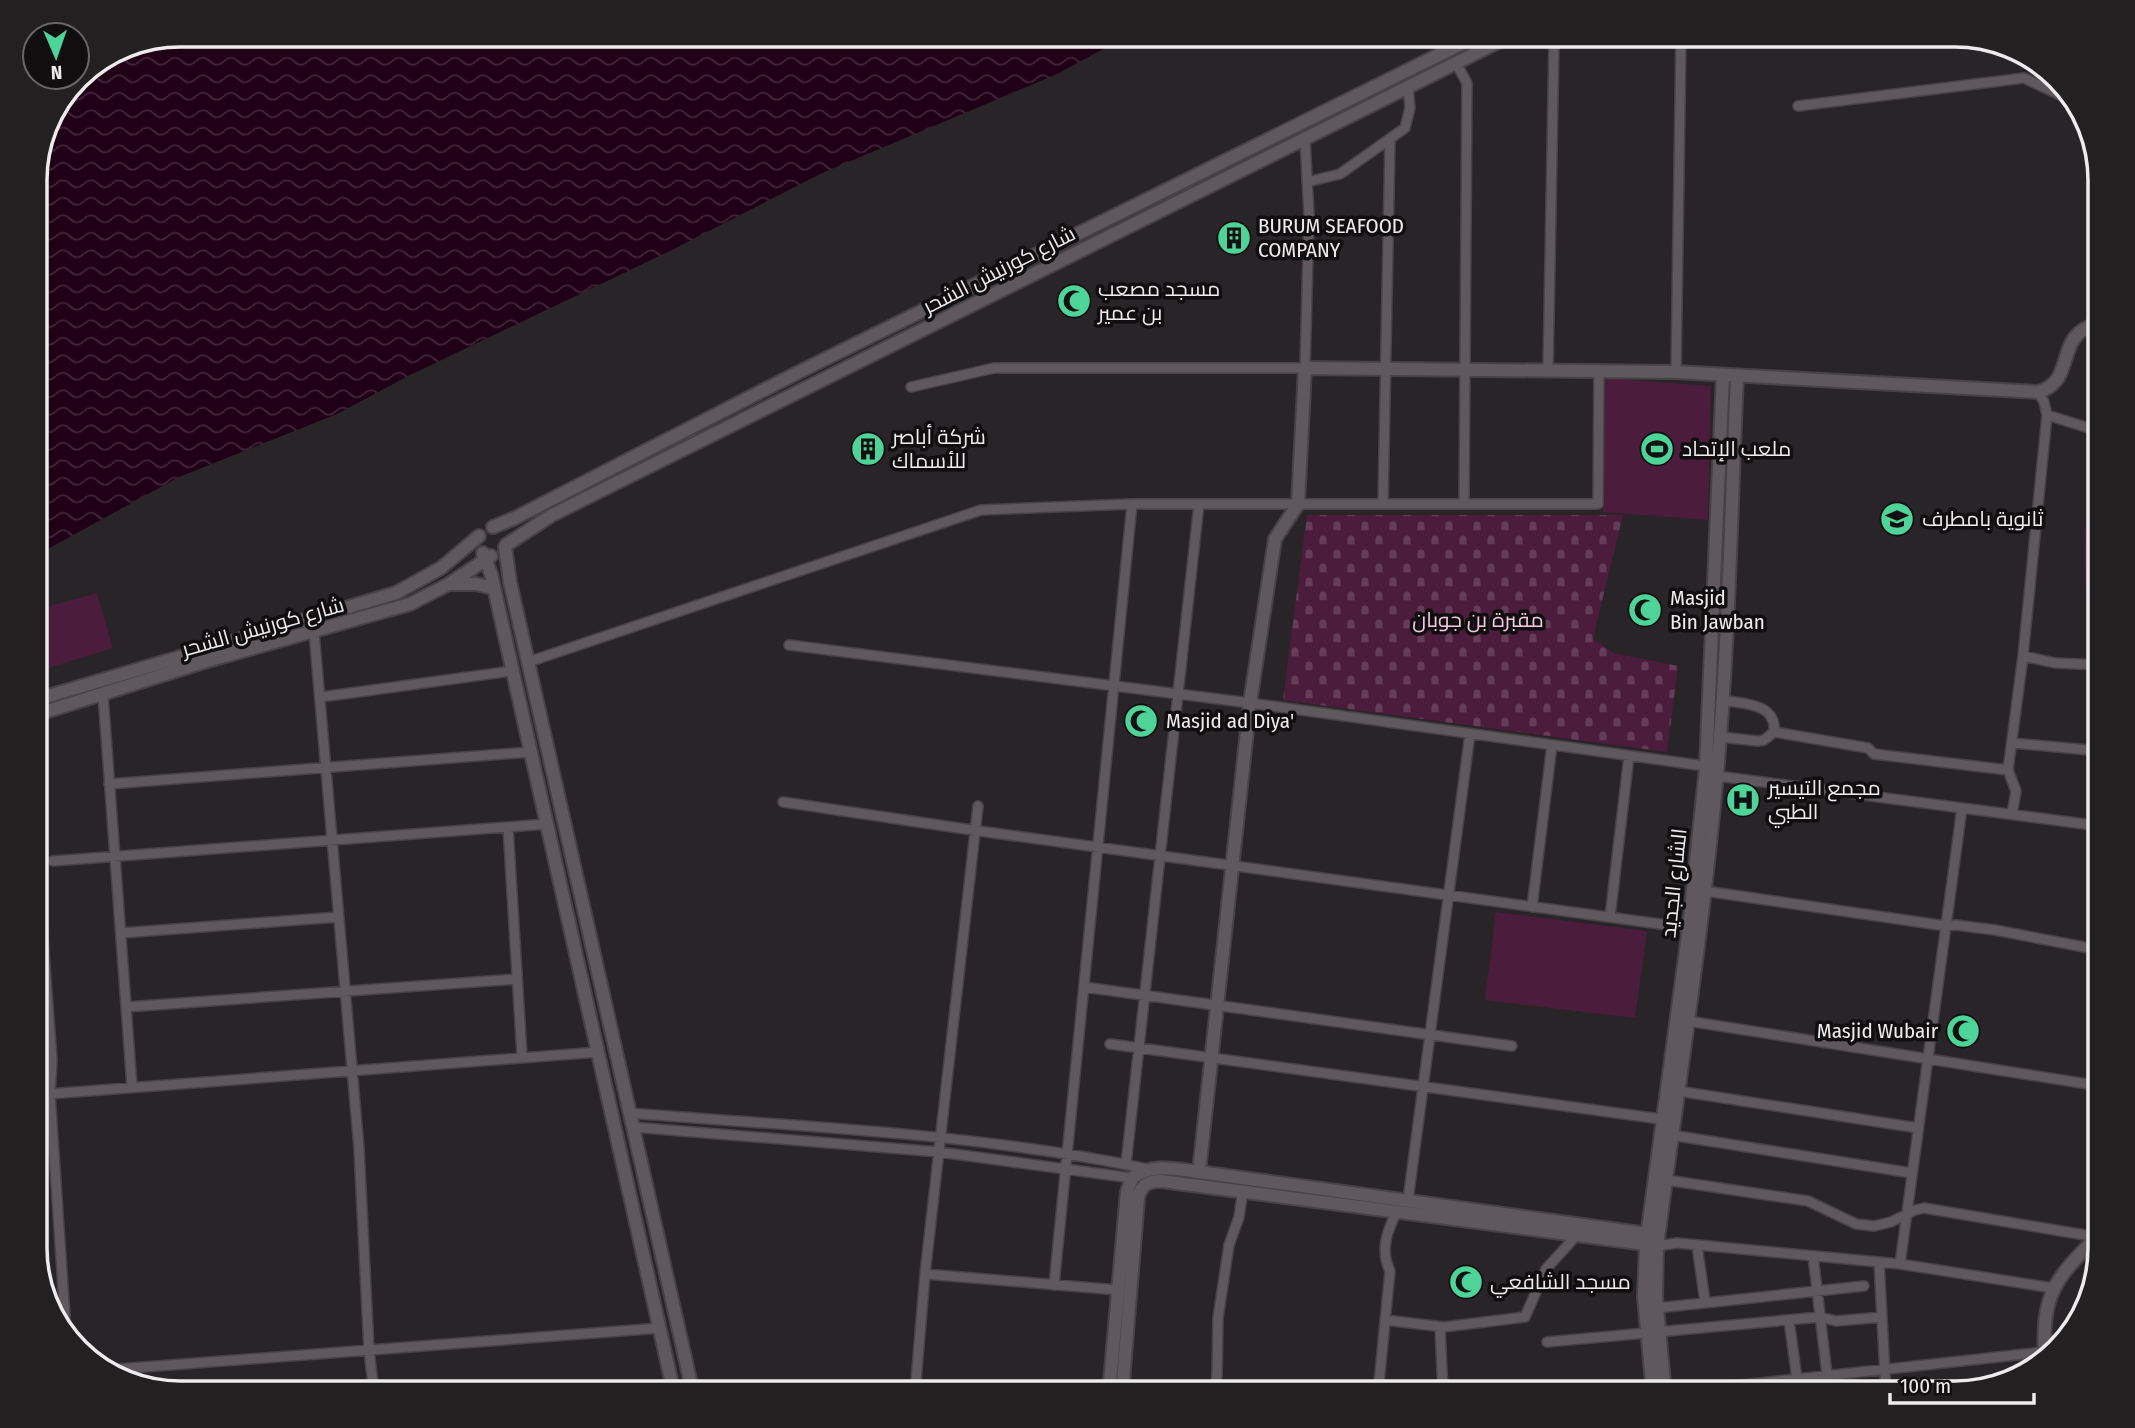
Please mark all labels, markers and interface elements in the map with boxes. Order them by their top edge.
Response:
north arrow [21,21,91,91]
text: N [50,61,63,84]
place label: BURUM SEAFOOD COMPANY [1258,213,1404,263]
building icon: BURUM SEAFOOD COMPANY [1215,219,1253,257]
street label: شارع كورنيش الشحر [917,220,1080,321]
place label: مسجد مصعب بن عمير [1097,276,1220,326]
mosque icon: مسجد مصعب بن عمير [1055,282,1093,320]
place label: شركة أباصر للأسماك [891,424,986,474]
building icon: شركة أباصر للأسماك [849,430,887,468]
sports icon: ملعب الإتحاد [1638,430,1676,468]
place label: ملعب الإتحاد [1682,436,1791,462]
school or university icon: ثانوية بامطرف [1878,500,1916,538]
place label: ثانوية بامطرف [1922,506,2044,532]
place label: Masjid Bin Jawban [1670,585,1765,635]
street label: شارع كورنيش الشحر [178,591,347,664]
mosque icon: Masjid Bin Jawban [1626,591,1664,629]
park label: مقبرة بن جوبان [1412,607,1544,633]
mosque icon: Masjid ad Diya' [1122,702,1160,740]
place label: Masjid ad Diya' [1166,708,1294,734]
place label: مجمع التيسير الطبي [1767,775,1881,828]
hospital icon: مجمع التيسير الطبي [1724,781,1762,819]
street label: الشارع الجديد [1655,827,1694,939]
mosque icon: Masjid Wubair [1944,1012,1982,1050]
place label: Masjid Wubair [1817,1018,1939,1044]
mosque icon: مسجد الشافعي [1447,1263,1485,1301]
place label: مسجد الشافعي [1490,1269,1631,1298]
scale bar [1890,1362,2034,1406]
text: 100 m [1900,1373,1951,1399]

